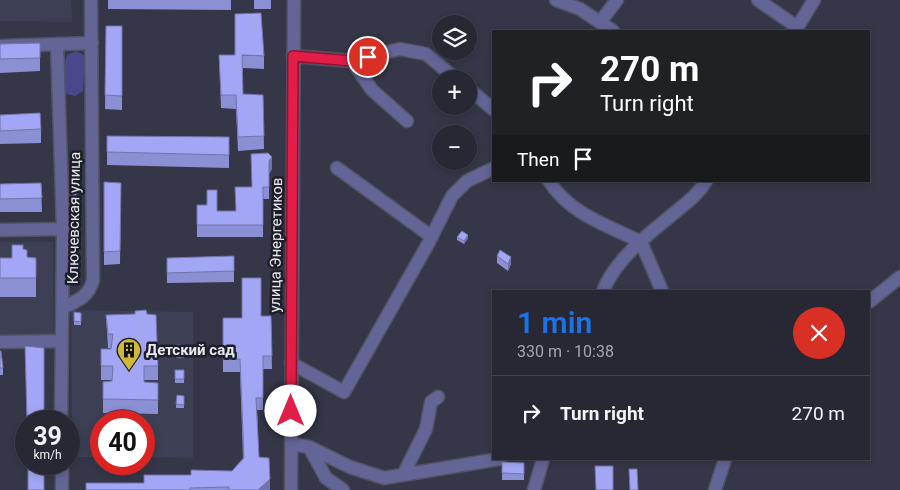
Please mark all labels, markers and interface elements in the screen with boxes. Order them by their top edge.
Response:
map controls [432,15,477,170]
button: layers [432,15,477,60]
pin [347,36,389,78]
icon: arrive [354,43,382,71]
text: 270 m [600,49,699,90]
icon: right [517,50,582,115]
button: + [432,70,477,115]
text: Turn right [600,91,694,116]
button: − [432,125,477,170]
icon: arrive [569,145,597,173]
text: Then [517,148,559,171]
street label: Ключевская улица [64,152,84,284]
street label: улица Энергетиков [266,177,286,313]
text: 1 min [517,305,592,340]
button: close [793,307,845,359]
building icon: Детский сад [116,337,142,371]
place label: Детский сад [146,341,235,359]
text: 330 m · 10:38 [517,342,614,361]
position arrow [264,384,316,436]
icon: right [517,399,545,427]
text: Turn right [560,402,644,425]
text: 270 m [792,402,845,425]
speed limit sign: 40 [90,410,155,475]
text: 39 [33,422,62,451]
text: km/h [33,448,62,462]

